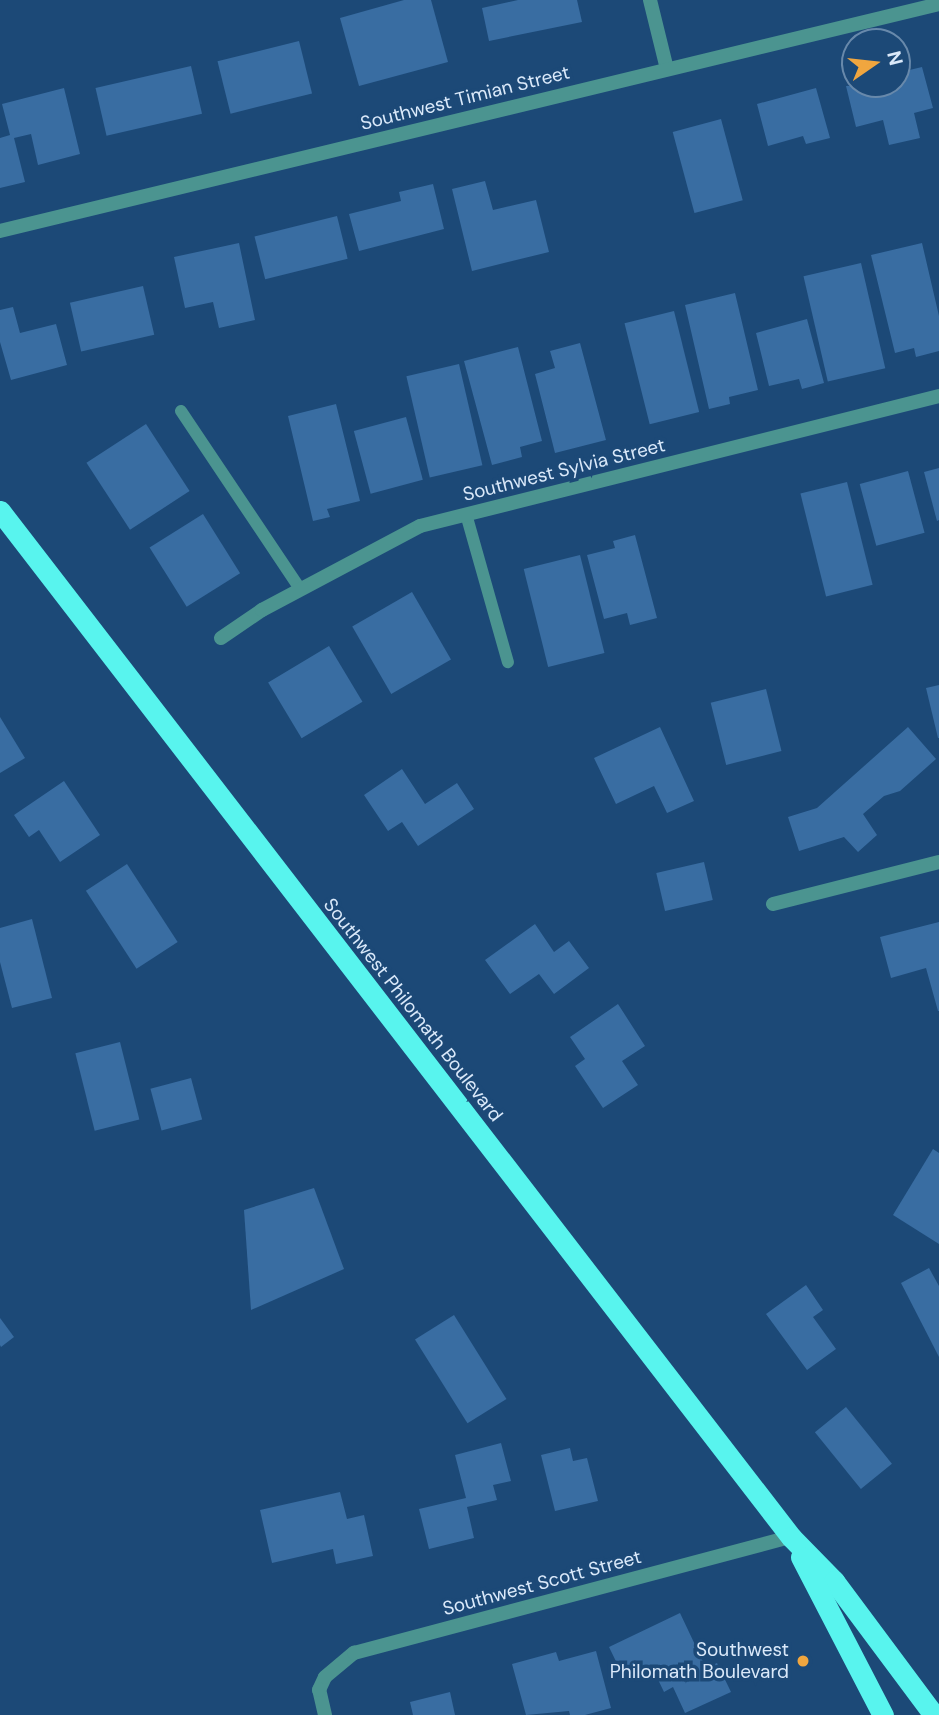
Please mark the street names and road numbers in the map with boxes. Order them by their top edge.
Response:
street label: Southwest Timian Street [358,61,572,135]
street label: Southwest Sylvia Street [460,434,668,506]
street label: Southwest Philomath Boulevard [319,894,507,1126]
street label: Southwest Scott Street [440,1546,644,1620]

